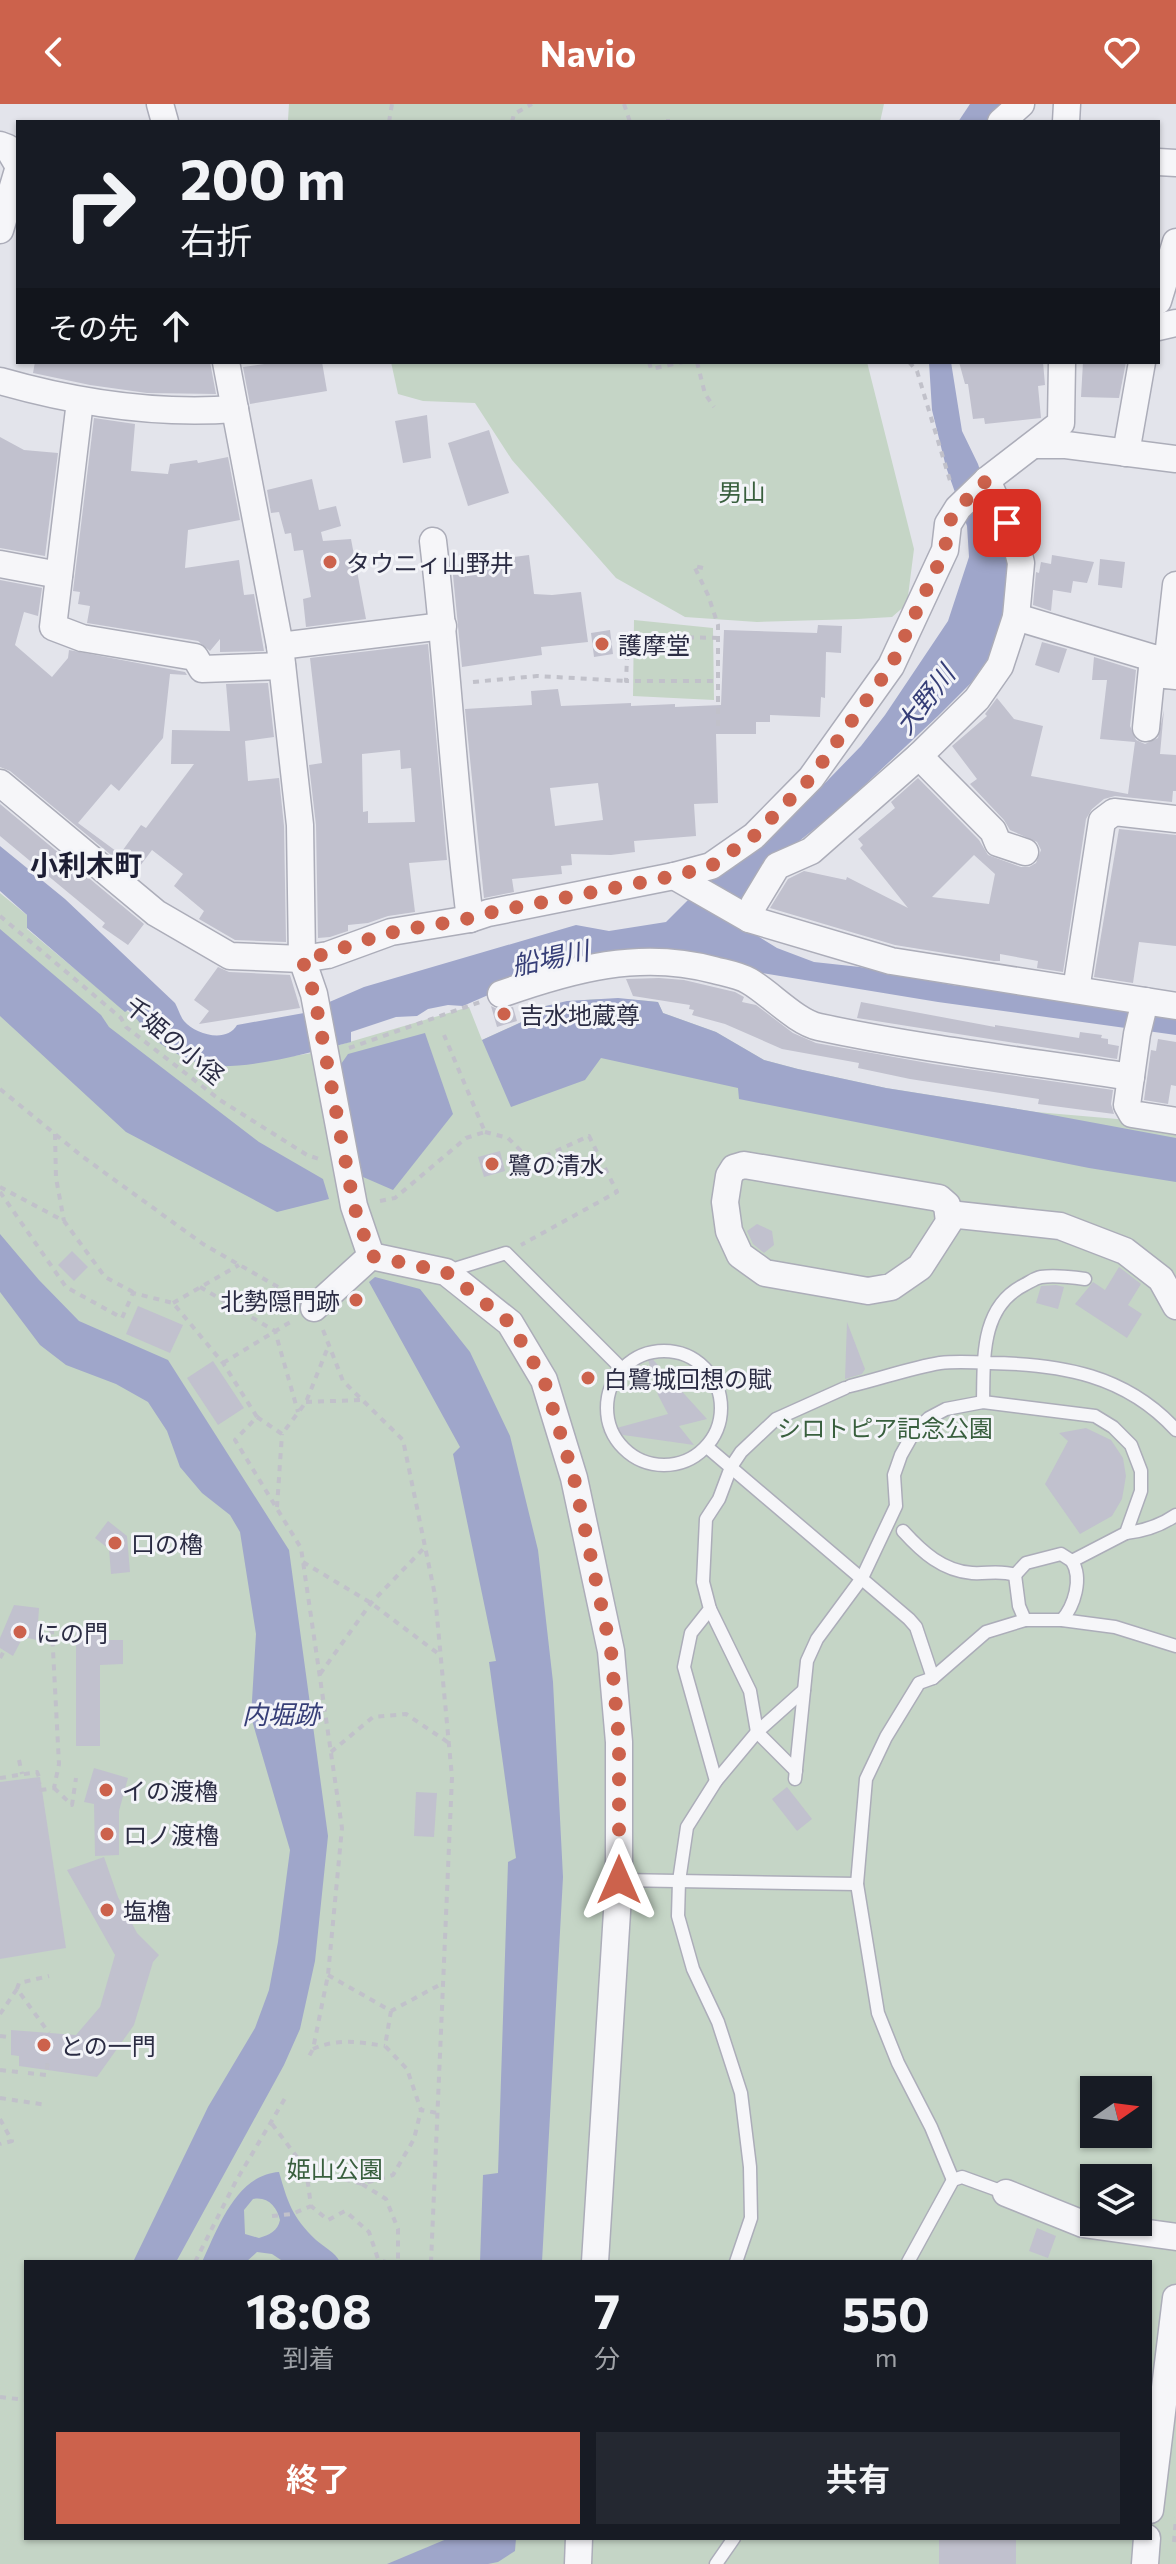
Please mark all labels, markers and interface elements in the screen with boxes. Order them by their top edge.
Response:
icon: back [32,30,76,74]
text: Navio [540,30,636,74]
icon: heart [1100,30,1144,74]
text: 200 m [180,143,346,212]
icon: right [48,152,152,256]
text: 右折 [180,217,252,261]
icon: ahead [154,304,198,348]
text: その先 [48,308,138,345]
park label: 男山 [718,477,766,506]
pin [973,489,1041,557]
icon: arrive [985,501,1029,545]
place label: タウニィ山野井 [346,548,514,577]
marker: タウニィ山野井 [321,553,339,571]
place label: 護摩堂 [618,630,690,659]
marker: 護摩堂 [593,635,611,653]
water label: 大野川 [888,656,962,739]
district label: 小利木町 [30,847,142,881]
water label: 船場川 [509,933,594,980]
street label: 千姫の小径 [120,990,230,1090]
place label: 吉水地蔵尊 [520,1000,640,1029]
marker: 吉水地蔵尊 [495,1005,513,1023]
place label: 鷺の清水 [508,1150,604,1179]
marker: 鷺の清水 [483,1155,501,1173]
place label: 北勢隠門跡 [220,1286,340,1315]
marker: 北勢隠門跡 [347,1291,365,1309]
place label: 白鷺城回想の賦 [604,1364,772,1393]
marker: 白鷺城回想の賦 [579,1369,597,1387]
park label: シロトピア記念公園 [777,1413,993,1442]
place label: 口の櫓 [131,1529,203,1558]
marker: 口の櫓 [106,1534,124,1552]
place label: にの門 [36,1618,108,1647]
marker: にの門 [11,1623,29,1641]
water label: 内堀跡 [242,1698,324,1729]
place label: イの渡櫓 [122,1776,218,1805]
marker: イの渡櫓 [97,1781,115,1799]
place label: ロノ渡櫓 [123,1820,219,1849]
marker: ロノ渡櫓 [98,1825,116,1843]
position arrow [577,1838,661,1922]
place label: 塩櫓 [123,1896,171,1925]
marker: 塩櫓 [98,1901,116,1919]
place label: との一門 [60,2031,156,2060]
marker: との一門 [35,2036,53,2054]
north arrow [1080,2076,1152,2148]
map controls [1080,2076,1152,2236]
park label: 姫山公園 [287,2154,383,2183]
button: layers [1080,2164,1152,2236]
text: 18:08 [246,2280,372,2339]
text: 7 [594,2280,620,2339]
text: 550 [842,2283,930,2342]
text: m [875,2341,897,2372]
text: 到着 [283,2342,335,2373]
text: 分 [594,2342,620,2373]
button: 終了 [56,2432,580,2524]
button: 共有 [596,2432,1120,2524]

